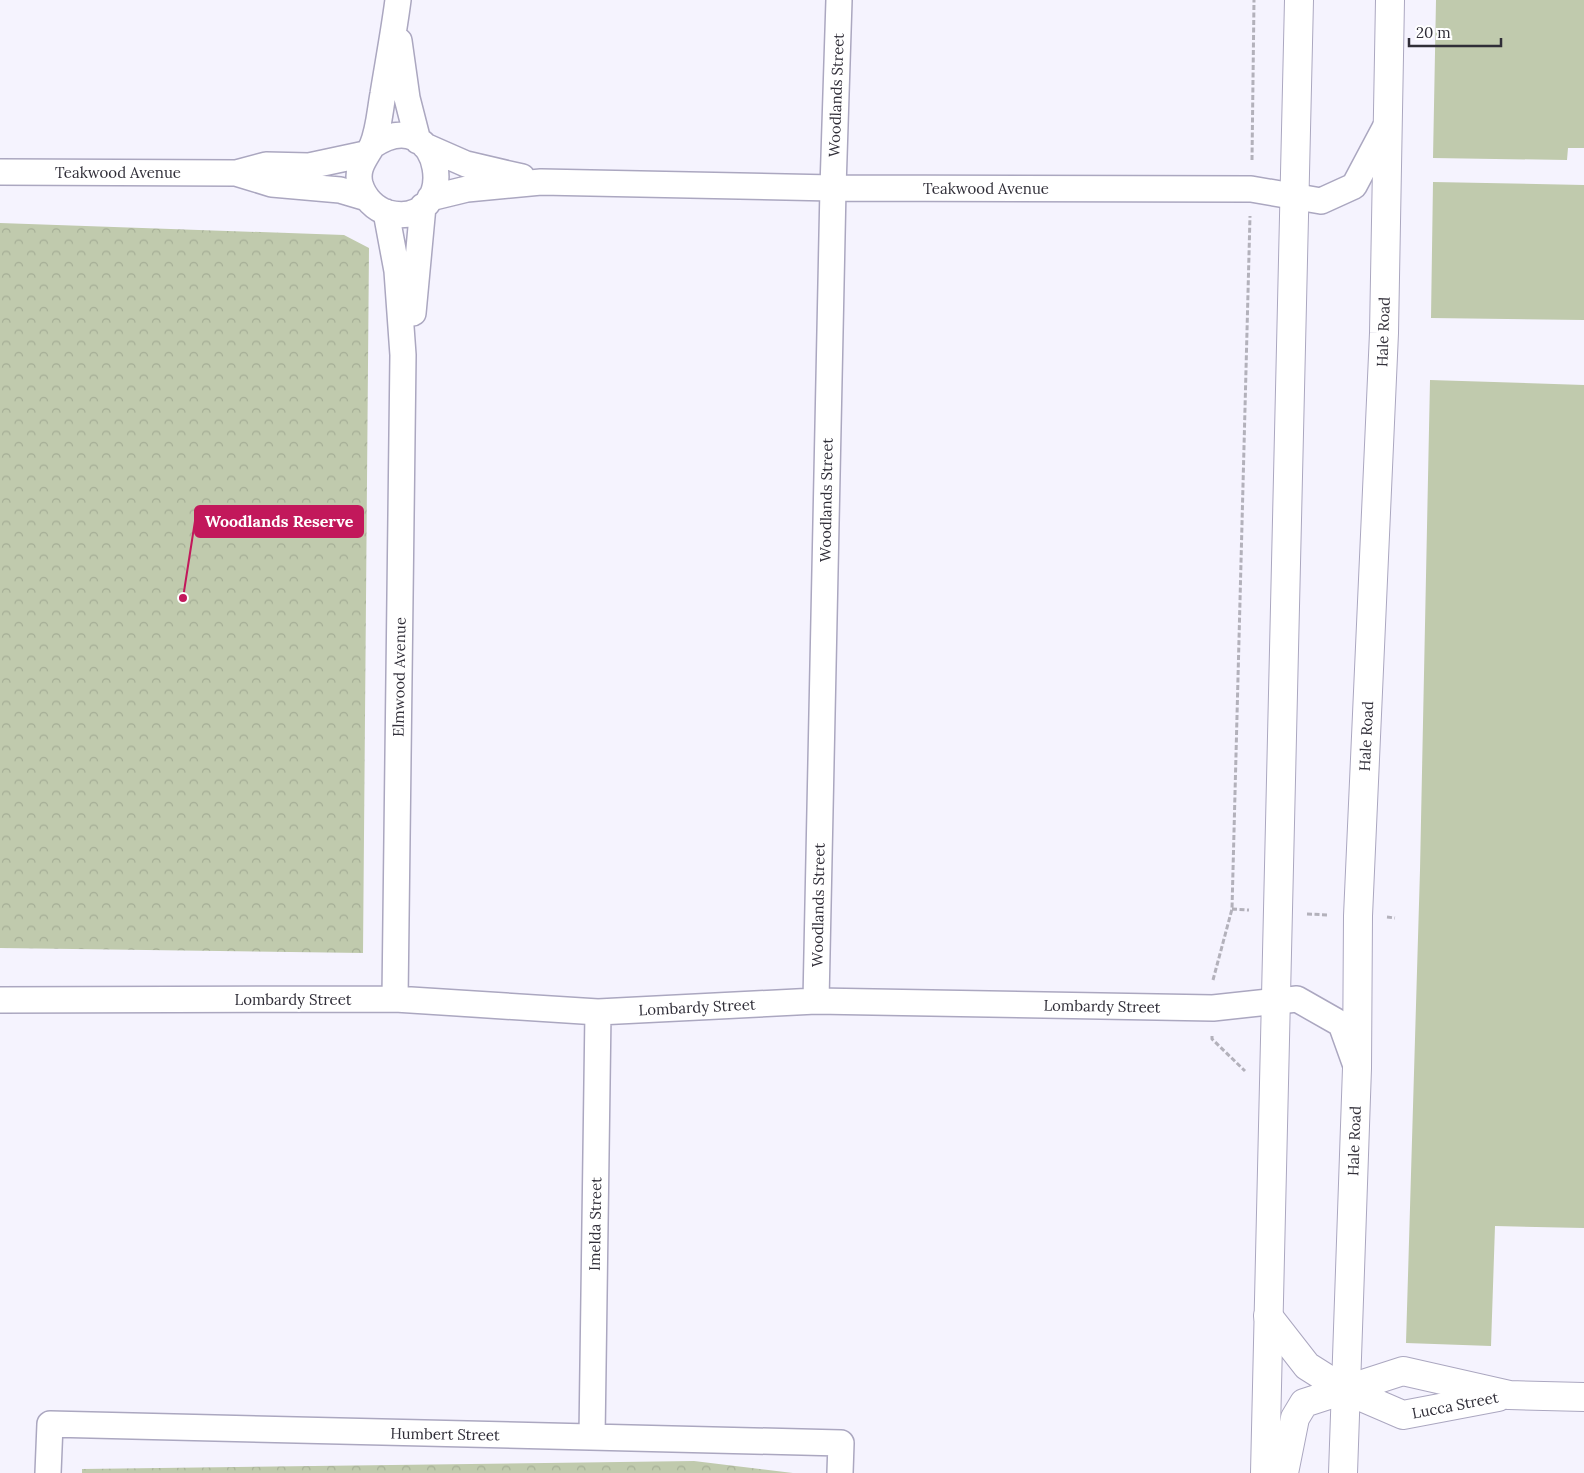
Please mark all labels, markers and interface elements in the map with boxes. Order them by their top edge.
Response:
scale bar [1409,15,1502,47]
text: 20 m [1416,23,1451,42]
street label: Woodlands Street [824,32,848,157]
street label: Teakwood Avenue [55,163,181,182]
street label: Teakwood Avenue [923,179,1049,198]
street label: Hale Road [1372,297,1394,367]
street label: Woodlands Street [815,438,837,562]
callout: Woodlands Reserve [195,506,363,537]
text: Woodlands Reserve [205,511,354,531]
street label: Elmwood Avenue [388,617,410,737]
street label: Hale Road [1355,700,1377,772]
street label: Woodlands Street [807,843,829,967]
street label: Lombardy Street [235,990,352,1009]
street label: Lombardy Street [638,994,756,1020]
street label: Lombardy Street [1043,995,1161,1017]
street label: Hale Road [1343,1106,1365,1176]
street label: Imelda Street [585,1177,605,1271]
street label: Lucca Street [1410,1387,1500,1423]
street label: Humbert Street [390,1424,500,1444]

